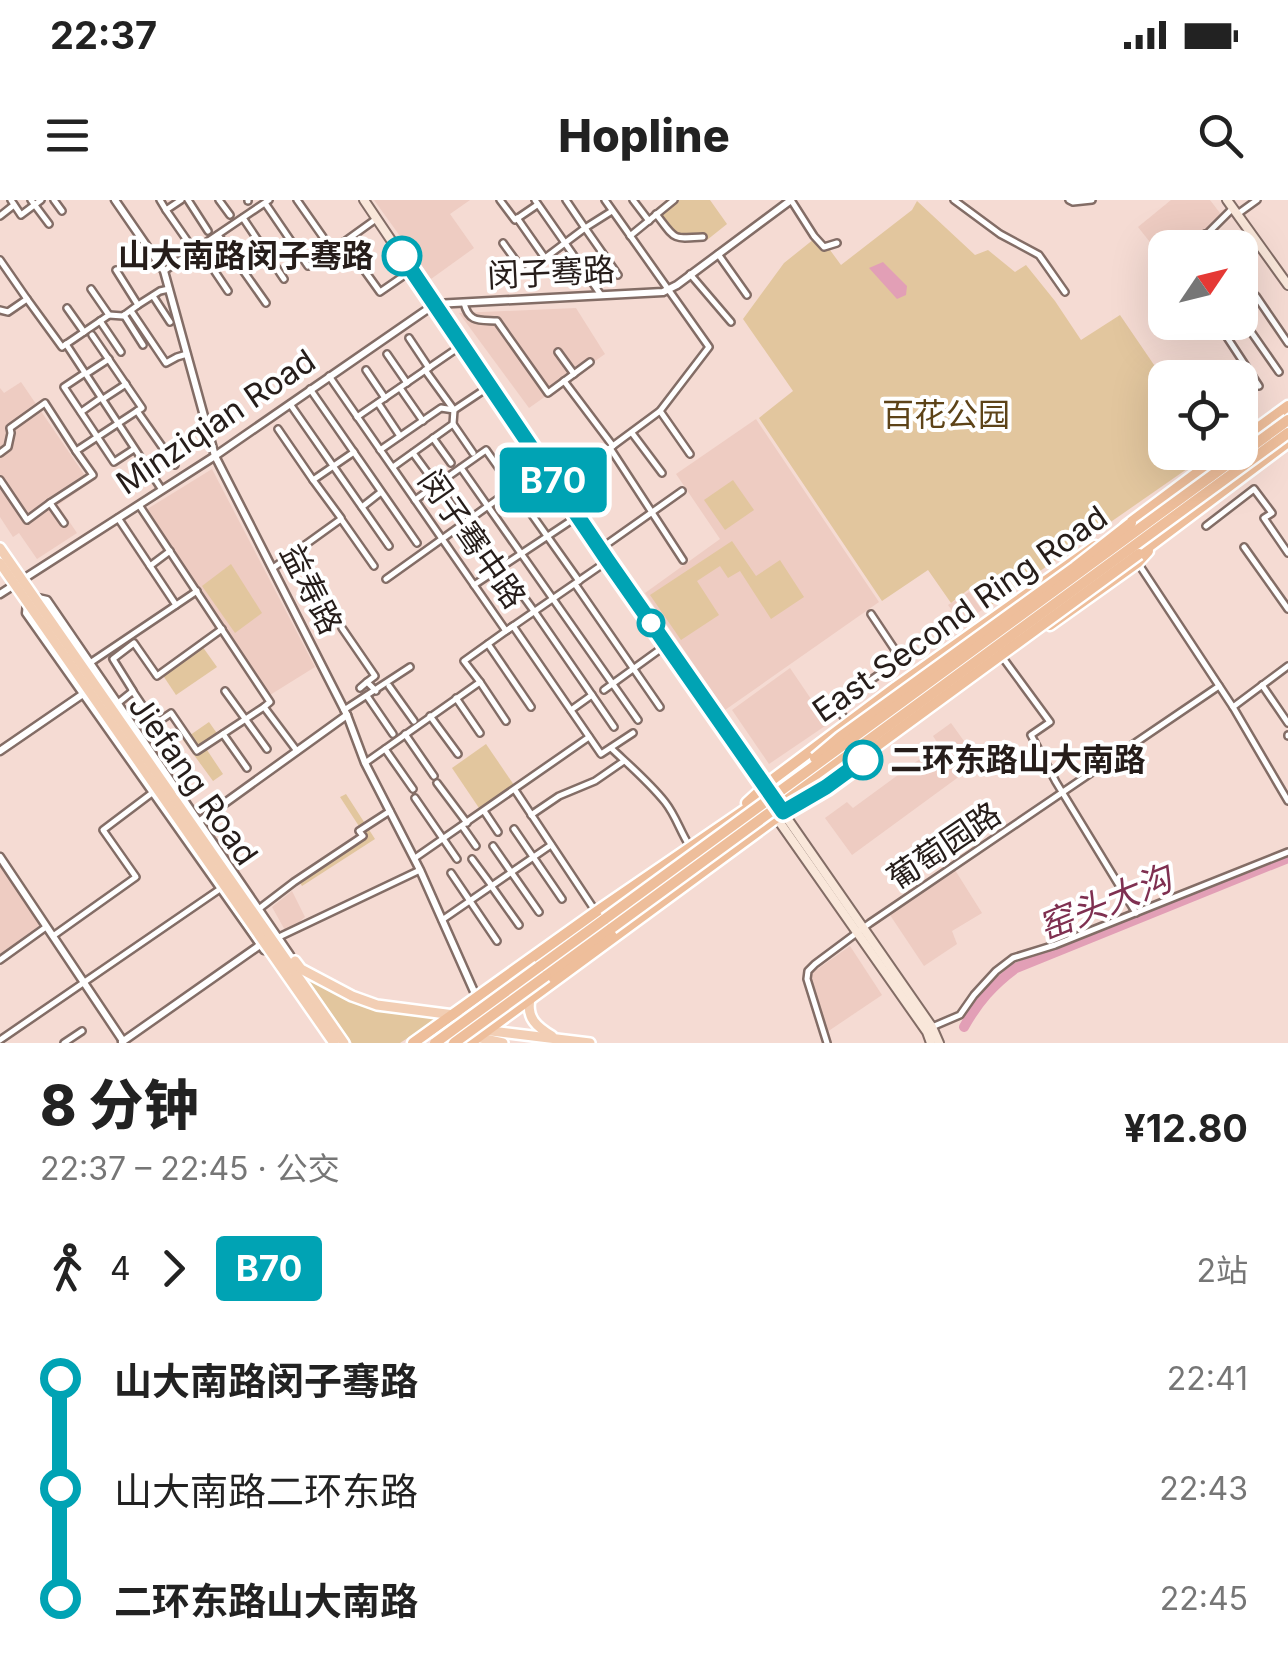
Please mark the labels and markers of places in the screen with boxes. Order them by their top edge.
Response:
place label: 山大南路闵子骞路 [118,236,374,275]
marker: 山大南路闵子骞路 [383,237,421,275]
unlabelled marker [638,610,664,636]
place label: 二环东路山大南路 [890,740,1146,779]
marker: 二环东路山大南路 [844,741,882,779]

